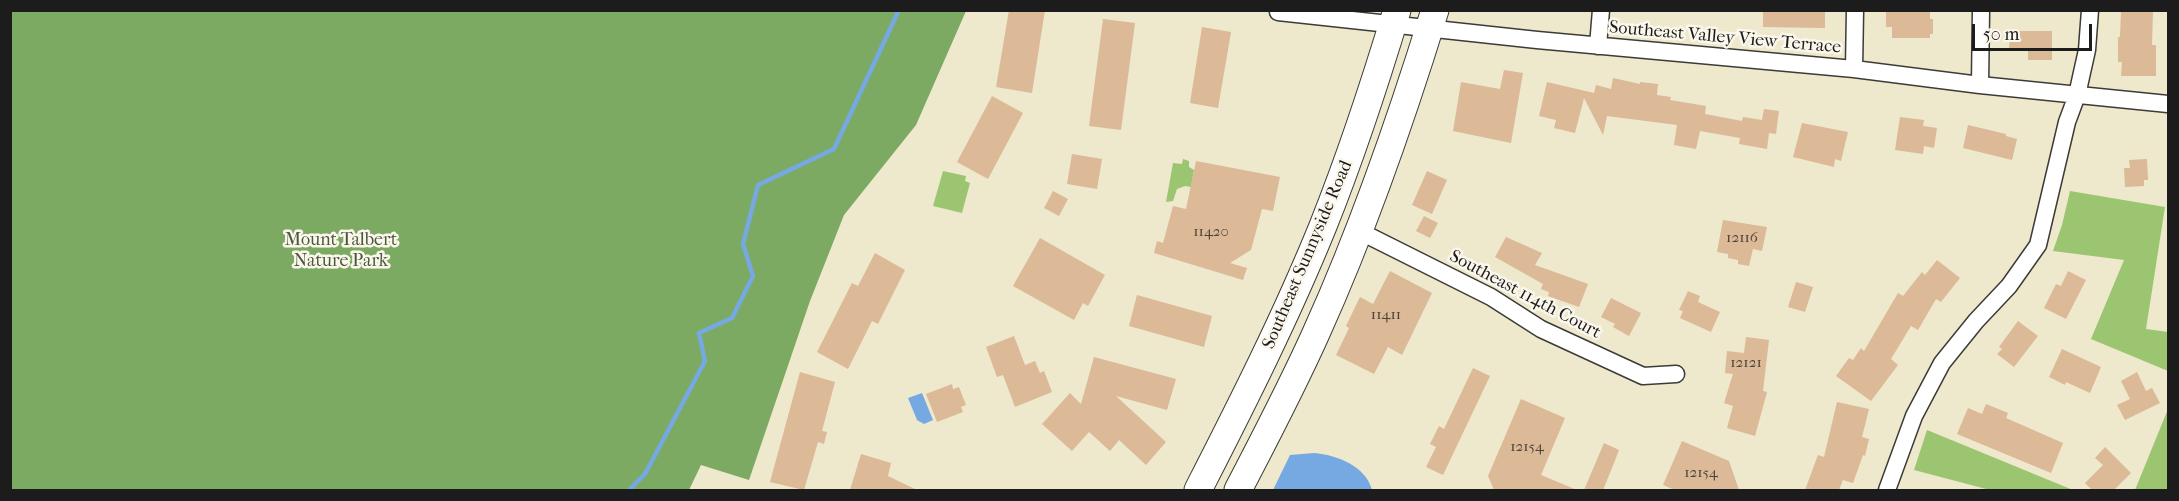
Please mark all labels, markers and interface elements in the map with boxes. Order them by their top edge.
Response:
scale bar [1975,12,2095,50]
street label: Southeast Valley View Terrace [1608,17,1842,59]
text: 50 m [1983,24,2019,45]
street label: Southeast Sunnyside Road [1258,157,1358,353]
house number: 11420 [1193,223,1229,241]
house number: 12116 [1726,229,1758,247]
park label: Mount Talbert Nature Park [285,230,397,272]
street label: Southeast 114th Court [1446,246,1604,344]
house number: 11411 [1371,306,1401,324]
house number: 12121 [1730,354,1762,372]
house number: 12154 [1510,438,1544,456]
house number: 12154 [1684,464,1718,482]

